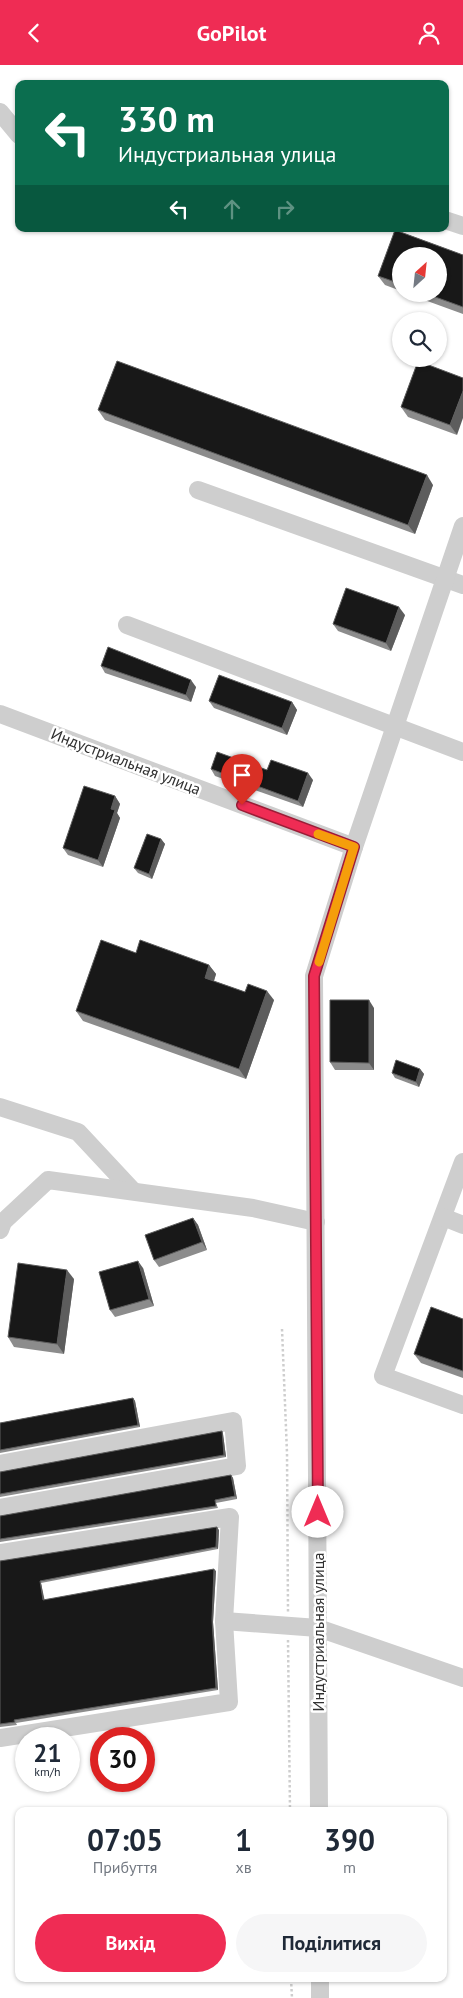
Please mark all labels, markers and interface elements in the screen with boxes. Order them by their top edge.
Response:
icon: back [20,19,48,47]
text: GoPilot [197,19,266,47]
icon: person [415,19,443,47]
text: 330 m [118,96,215,142]
icon: left [35,100,100,165]
text: Индустриальная улица [118,140,336,168]
icon: left [165,195,193,223]
icon: ahead [218,195,246,223]
icon: right [271,195,299,223]
north arrow [392,247,448,303]
map controls [392,247,447,367]
button: search [392,312,447,367]
street label: Индустриальная улица [48,723,204,799]
pin [221,754,263,805]
icon: arrive [228,761,256,789]
position arrow [291,1485,343,1537]
street label: Индустриальная улица [308,1553,328,1711]
speed limit sign: 30 [90,1727,155,1792]
text: 21 [33,1737,62,1769]
text: km/h [34,1764,61,1779]
text: 07:05 [87,1820,163,1859]
text: 1 [235,1820,252,1859]
text: 390 [324,1820,375,1859]
text: Прибуття [93,1857,157,1877]
text: хв [235,1857,252,1877]
text: m [343,1857,356,1877]
button: Вихід [35,1914,226,1972]
button: Поділитися [236,1914,427,1972]

